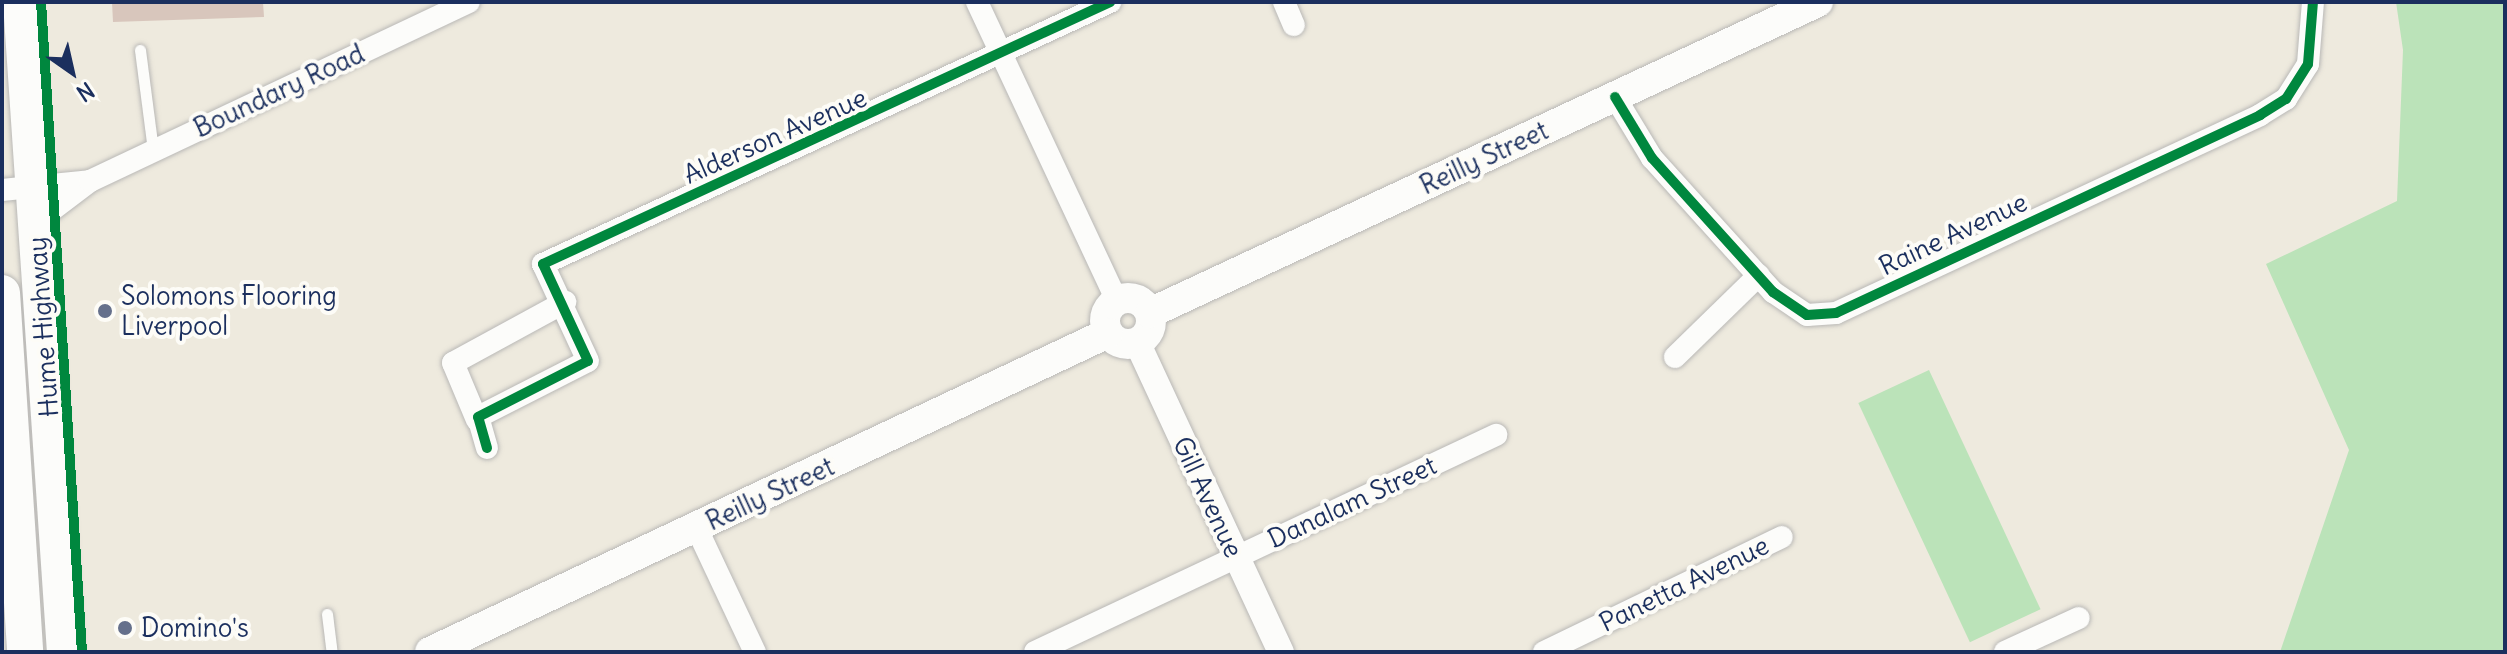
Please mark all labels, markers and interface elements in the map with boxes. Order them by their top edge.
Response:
north arrow [32,32,112,112]
street label: Boundary Road [189,38,369,144]
text: N [71,76,100,108]
street label: Alderson Avenue [679,82,871,190]
street label: Reilly Street [1415,115,1553,201]
street label: Raine Avenue [1874,186,2032,282]
street label: Hume Highway [21,236,65,418]
place label: Solomons Flooring Liverpool [121,280,337,342]
marker: Solomons Flooring Liverpool [96,302,114,320]
street label: Gill Avenue [1166,432,1250,562]
street label: Danalam Street [1263,449,1441,555]
street label: Reilly Street [701,451,839,537]
street label: Panetta Avenue [1594,530,1774,638]
place label: Domino's [141,612,249,644]
marker: Domino's [116,619,134,637]

